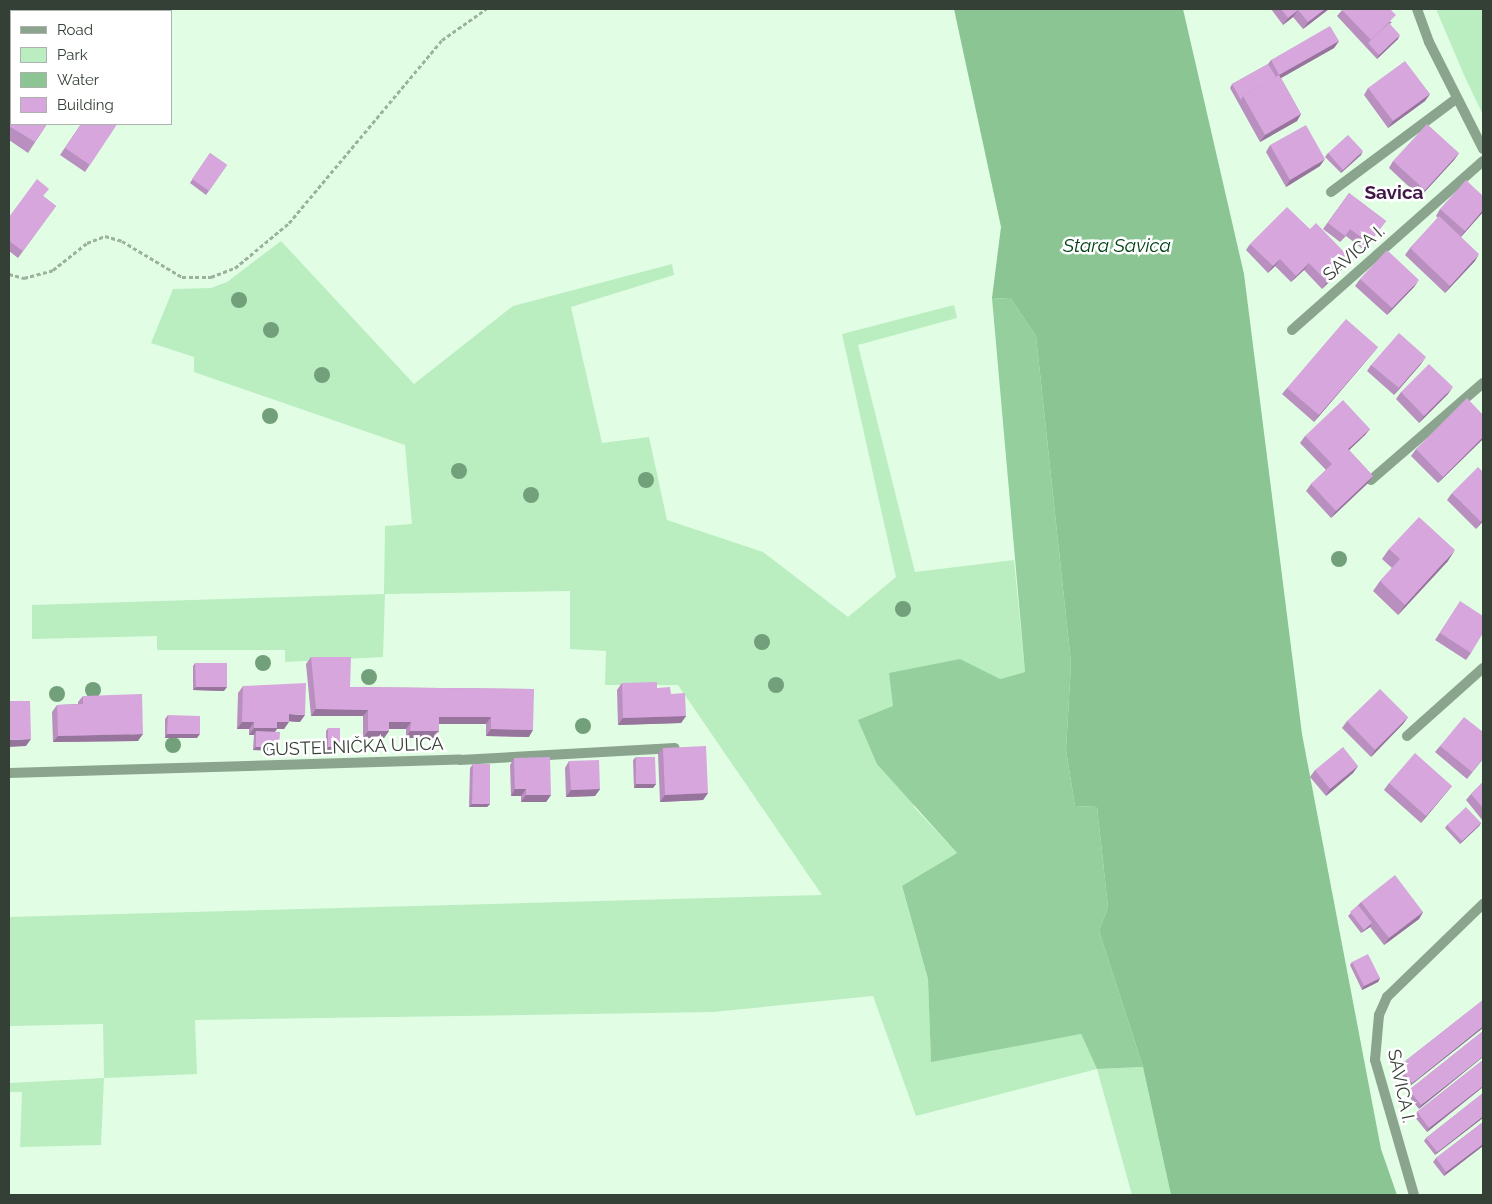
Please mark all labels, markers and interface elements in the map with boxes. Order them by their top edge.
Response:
legend [10,10,172,125]
text: Road [57,21,93,39]
text: Park [57,46,88,64]
text: Water [57,71,99,89]
text: Building [57,96,114,114]
district label: Savica [1364,182,1424,204]
street label: SAVICA I. [1319,220,1389,286]
water label: Stara Savica [1063,235,1171,257]
street label: GUSTELNIČKA ULICA [262,733,444,761]
street label: SAVICA I. [1383,1047,1419,1125]

